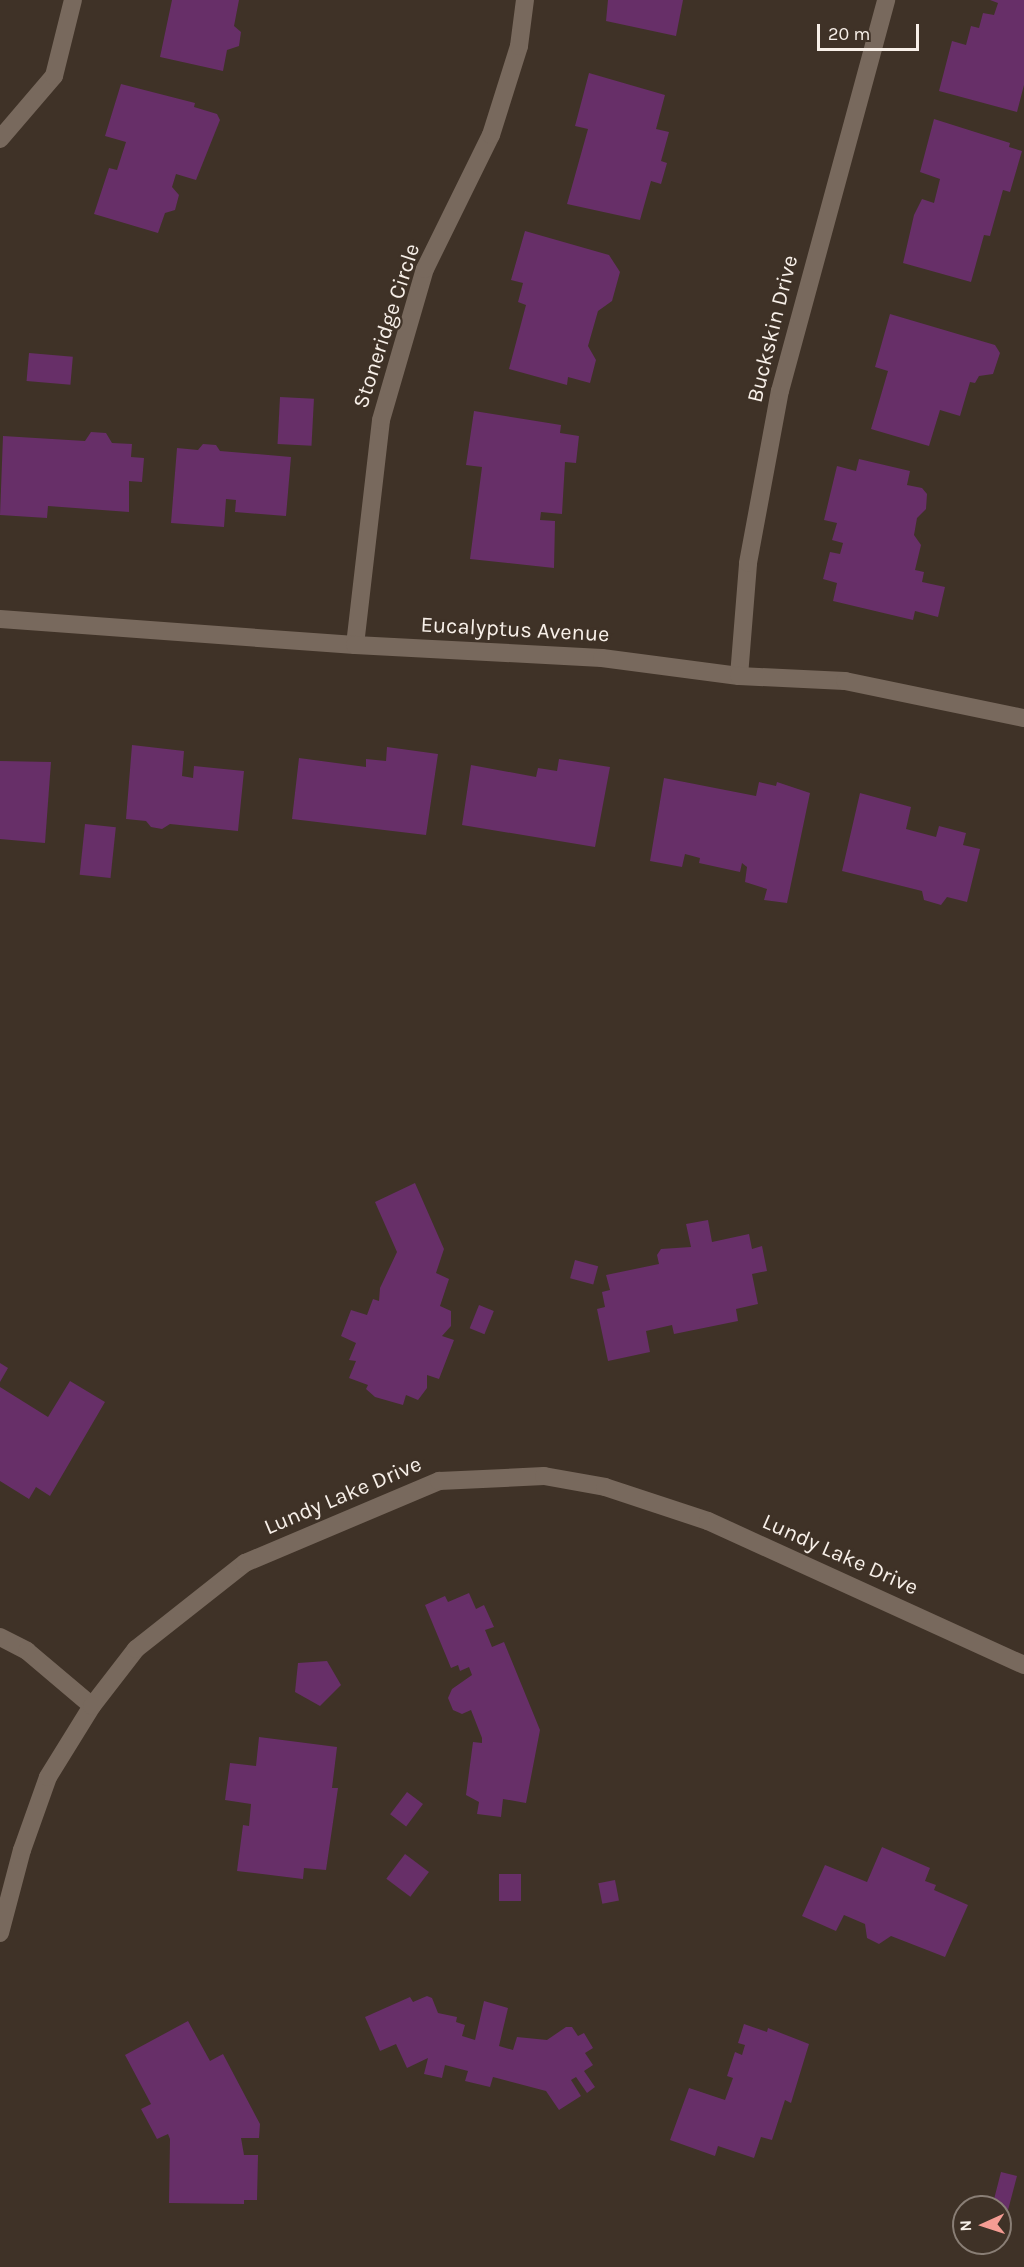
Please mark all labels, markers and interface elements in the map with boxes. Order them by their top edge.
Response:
scale bar [820,12,922,50]
text: 20 m [828,23,870,45]
street label: Stoneridge Circle [348,240,426,412]
street label: Buckskin Drive [742,252,804,406]
street label: Eucalyptus Avenue [420,612,610,648]
street label: Lundy Lake Drive [260,1451,426,1541]
street label: Lundy Lake Drive [758,1509,922,1601]
north arrow [952,2195,1012,2255]
text: N [956,2220,975,2232]

